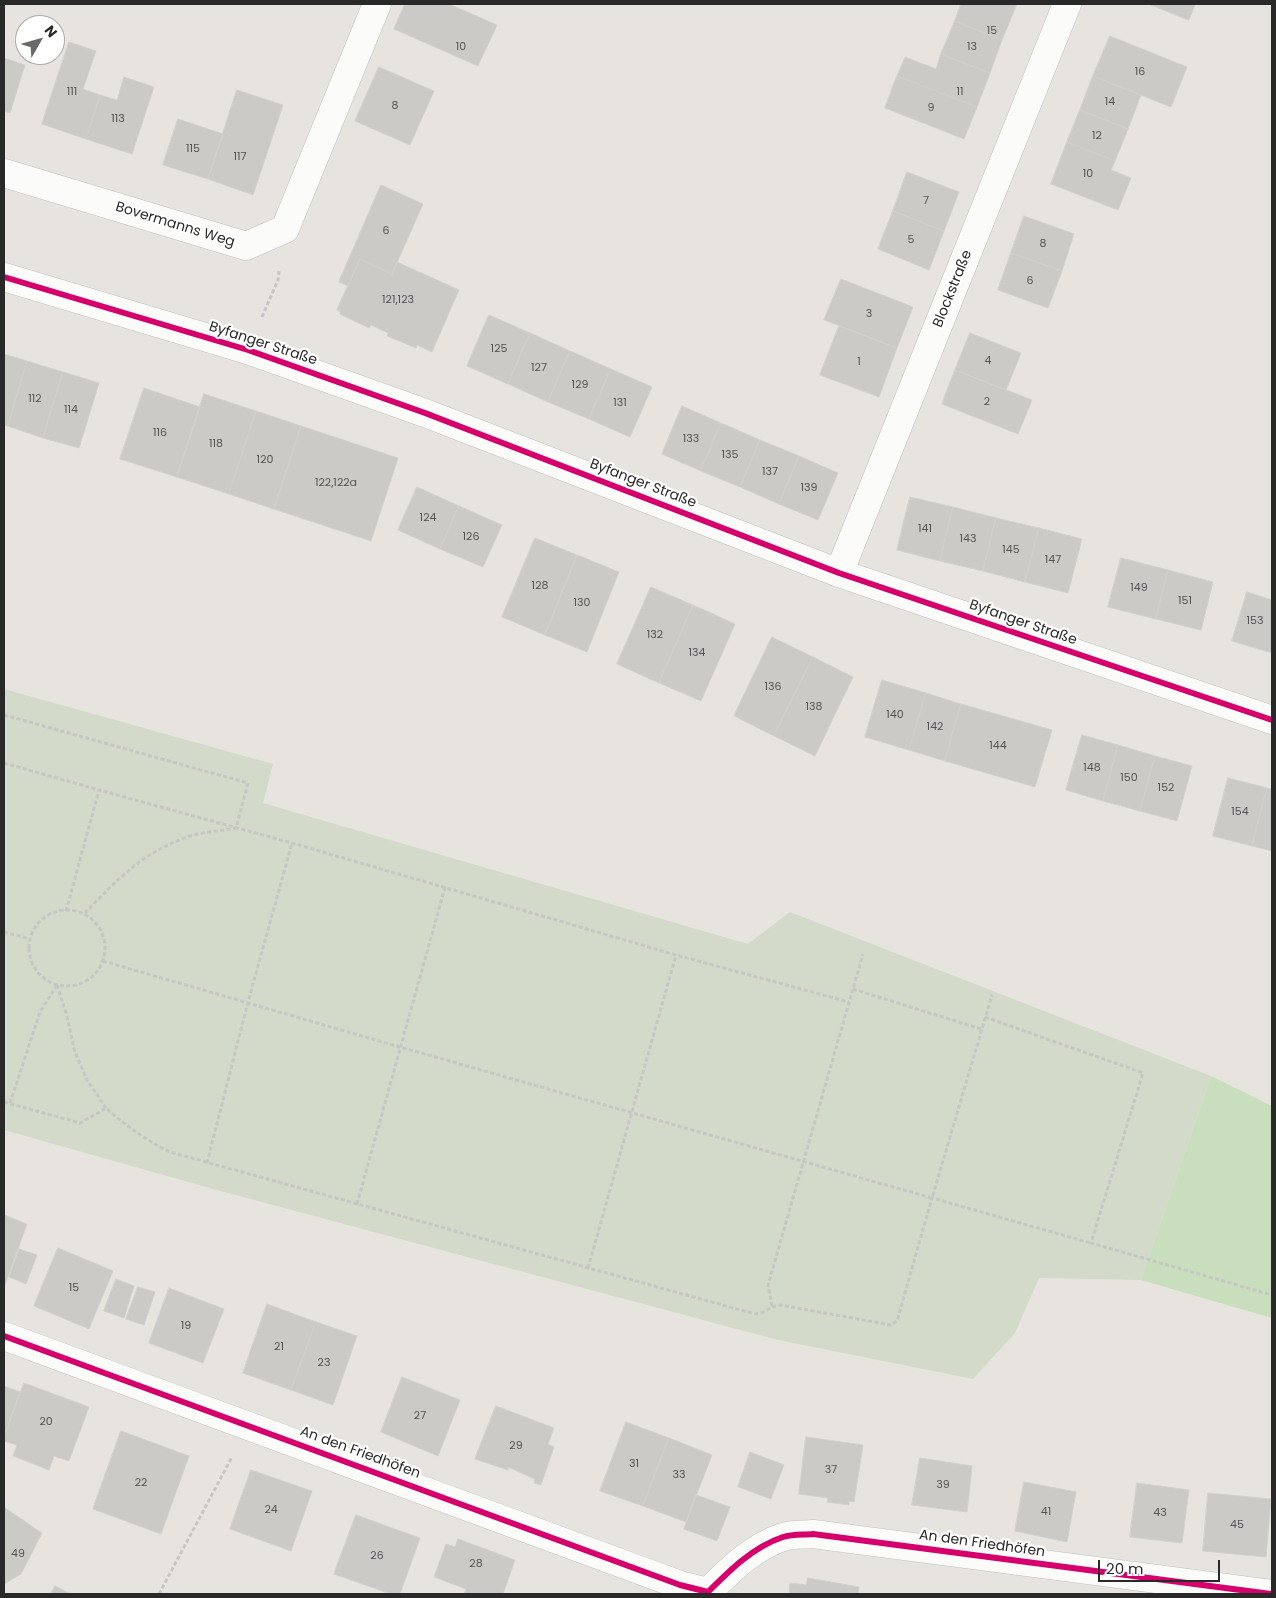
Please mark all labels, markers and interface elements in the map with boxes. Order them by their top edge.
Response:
north arrow [15,15,65,65]
text: N [40,21,62,42]
house number: 15 [987,24,997,38]
house number: 10 [456,40,466,54]
house number: 13 [967,40,977,54]
house number: 16 [1135,65,1145,79]
house number: 111 [67,85,77,99]
house number: 11 [956,85,964,99]
house number: 14 [1105,95,1115,109]
house number: 8 [392,99,398,113]
house number: 9 [928,101,934,115]
house number: 113 [111,112,125,126]
house number: 12 [1092,129,1102,143]
house number: 115 [186,142,200,156]
house number: 117 [233,150,247,164]
house number: 10 [1083,167,1093,181]
house number: 7 [923,194,929,208]
street label: Bovermanns Weg [113,199,237,251]
house number: 6 [383,224,389,238]
house number: 5 [908,233,914,247]
house number: 8 [1040,237,1046,251]
street label: Blockstraße [930,248,976,330]
house number: 6 [1027,274,1033,288]
house number: 121,123 [382,293,414,307]
house number: 3 [866,307,872,321]
street label: Byfanger Straße [207,319,319,369]
house number: 125 [491,342,507,356]
house number: 4 [985,354,991,368]
house number: 1 [857,355,861,369]
house number: 127 [531,361,547,375]
house number: 129 [572,378,588,392]
house number: 112 [28,392,42,406]
house number: 2 [984,395,990,409]
house number: 131 [613,396,627,410]
house number: 114 [64,403,78,417]
house number: 116 [153,426,167,440]
house number: 133 [683,432,699,446]
house number: 118 [209,437,223,451]
house number: 135 [722,448,738,462]
house number: 120 [257,453,273,467]
street label: Byfanger Straße [587,456,699,512]
house number: 137 [762,465,778,479]
house number: 122,122a [315,476,357,490]
house number: 139 [801,481,817,495]
house number: 124 [420,511,436,525]
house number: 141 [918,522,932,536]
house number: 126 [463,530,479,544]
house number: 143 [960,532,976,546]
house number: 145 [1002,543,1020,557]
house number: 147 [1045,553,1061,567]
house number: 128 [532,579,548,593]
house number: 149 [1130,581,1148,595]
house number: 151 [1178,594,1192,608]
house number: 130 [574,596,590,610]
street label: Byfanger Straße [967,597,1079,649]
house number: 153 [1247,614,1263,628]
house number: 132 [647,628,663,642]
house number: 134 [689,646,705,660]
house number: 136 [765,680,781,694]
house number: 138 [806,700,822,714]
house number: 140 [886,708,904,722]
house number: 142 [927,720,943,734]
house number: 144 [989,739,1007,753]
house number: 148 [1083,761,1101,775]
house number: 150 [1120,771,1138,785]
house number: 152 [1158,781,1174,795]
house number: 154 [1231,805,1249,819]
house number: 15 [69,1281,79,1295]
house number: 19 [181,1319,191,1333]
house number: 21 [274,1340,284,1354]
house number: 23 [318,1356,330,1370]
house number: 27 [414,1409,426,1423]
house number: 20 [39,1415,53,1429]
street label: An den Friedhöfen [297,1423,423,1483]
house number: 29 [509,1439,523,1453]
house number: 31 [629,1457,639,1471]
house number: 37 [825,1463,837,1477]
house number: 33 [673,1468,685,1482]
house number: 22 [135,1476,147,1490]
house number: 39 [936,1478,950,1492]
house number: 24 [264,1503,278,1517]
house number: 41 [1041,1505,1051,1519]
house number: 43 [1153,1506,1167,1520]
house number: 45 [1230,1518,1244,1532]
street label: An den Friedhöfen [918,1527,1046,1561]
house number: 49 [11,1547,25,1561]
house number: 26 [370,1549,384,1563]
scale bar [1101,1550,1224,1582]
house number: 28 [469,1557,483,1571]
text: 20 m [1106,1558,1144,1579]

